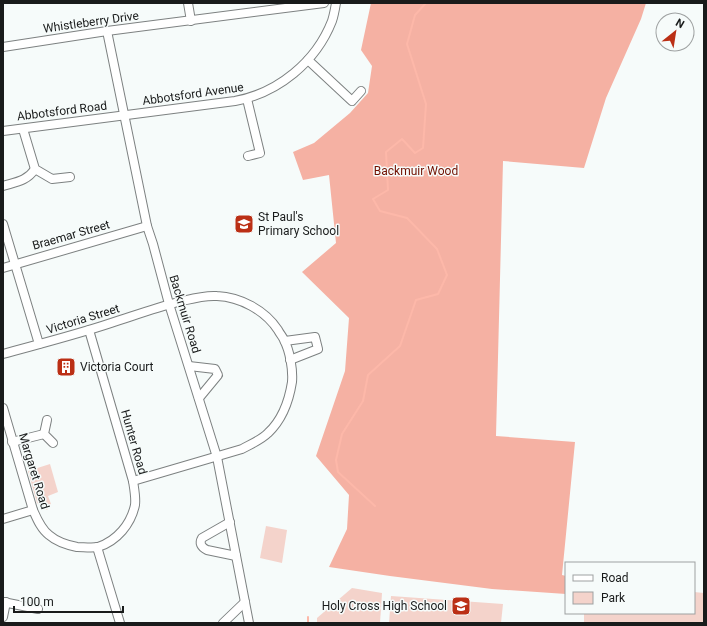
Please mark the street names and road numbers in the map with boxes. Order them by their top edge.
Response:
street label: Whistleberry Drive [42,8,140,36]
street label: Abbotsford Avenue [141,80,245,108]
street label: Abbotsford Road [16,99,108,123]
street label: Braemar Street [31,217,111,253]
street label: Backmuir Road [166,273,204,355]
street label: Victoria Street [45,301,121,337]
street label: Hunter Road [118,408,150,476]
street label: Margaret Road [16,431,52,511]

